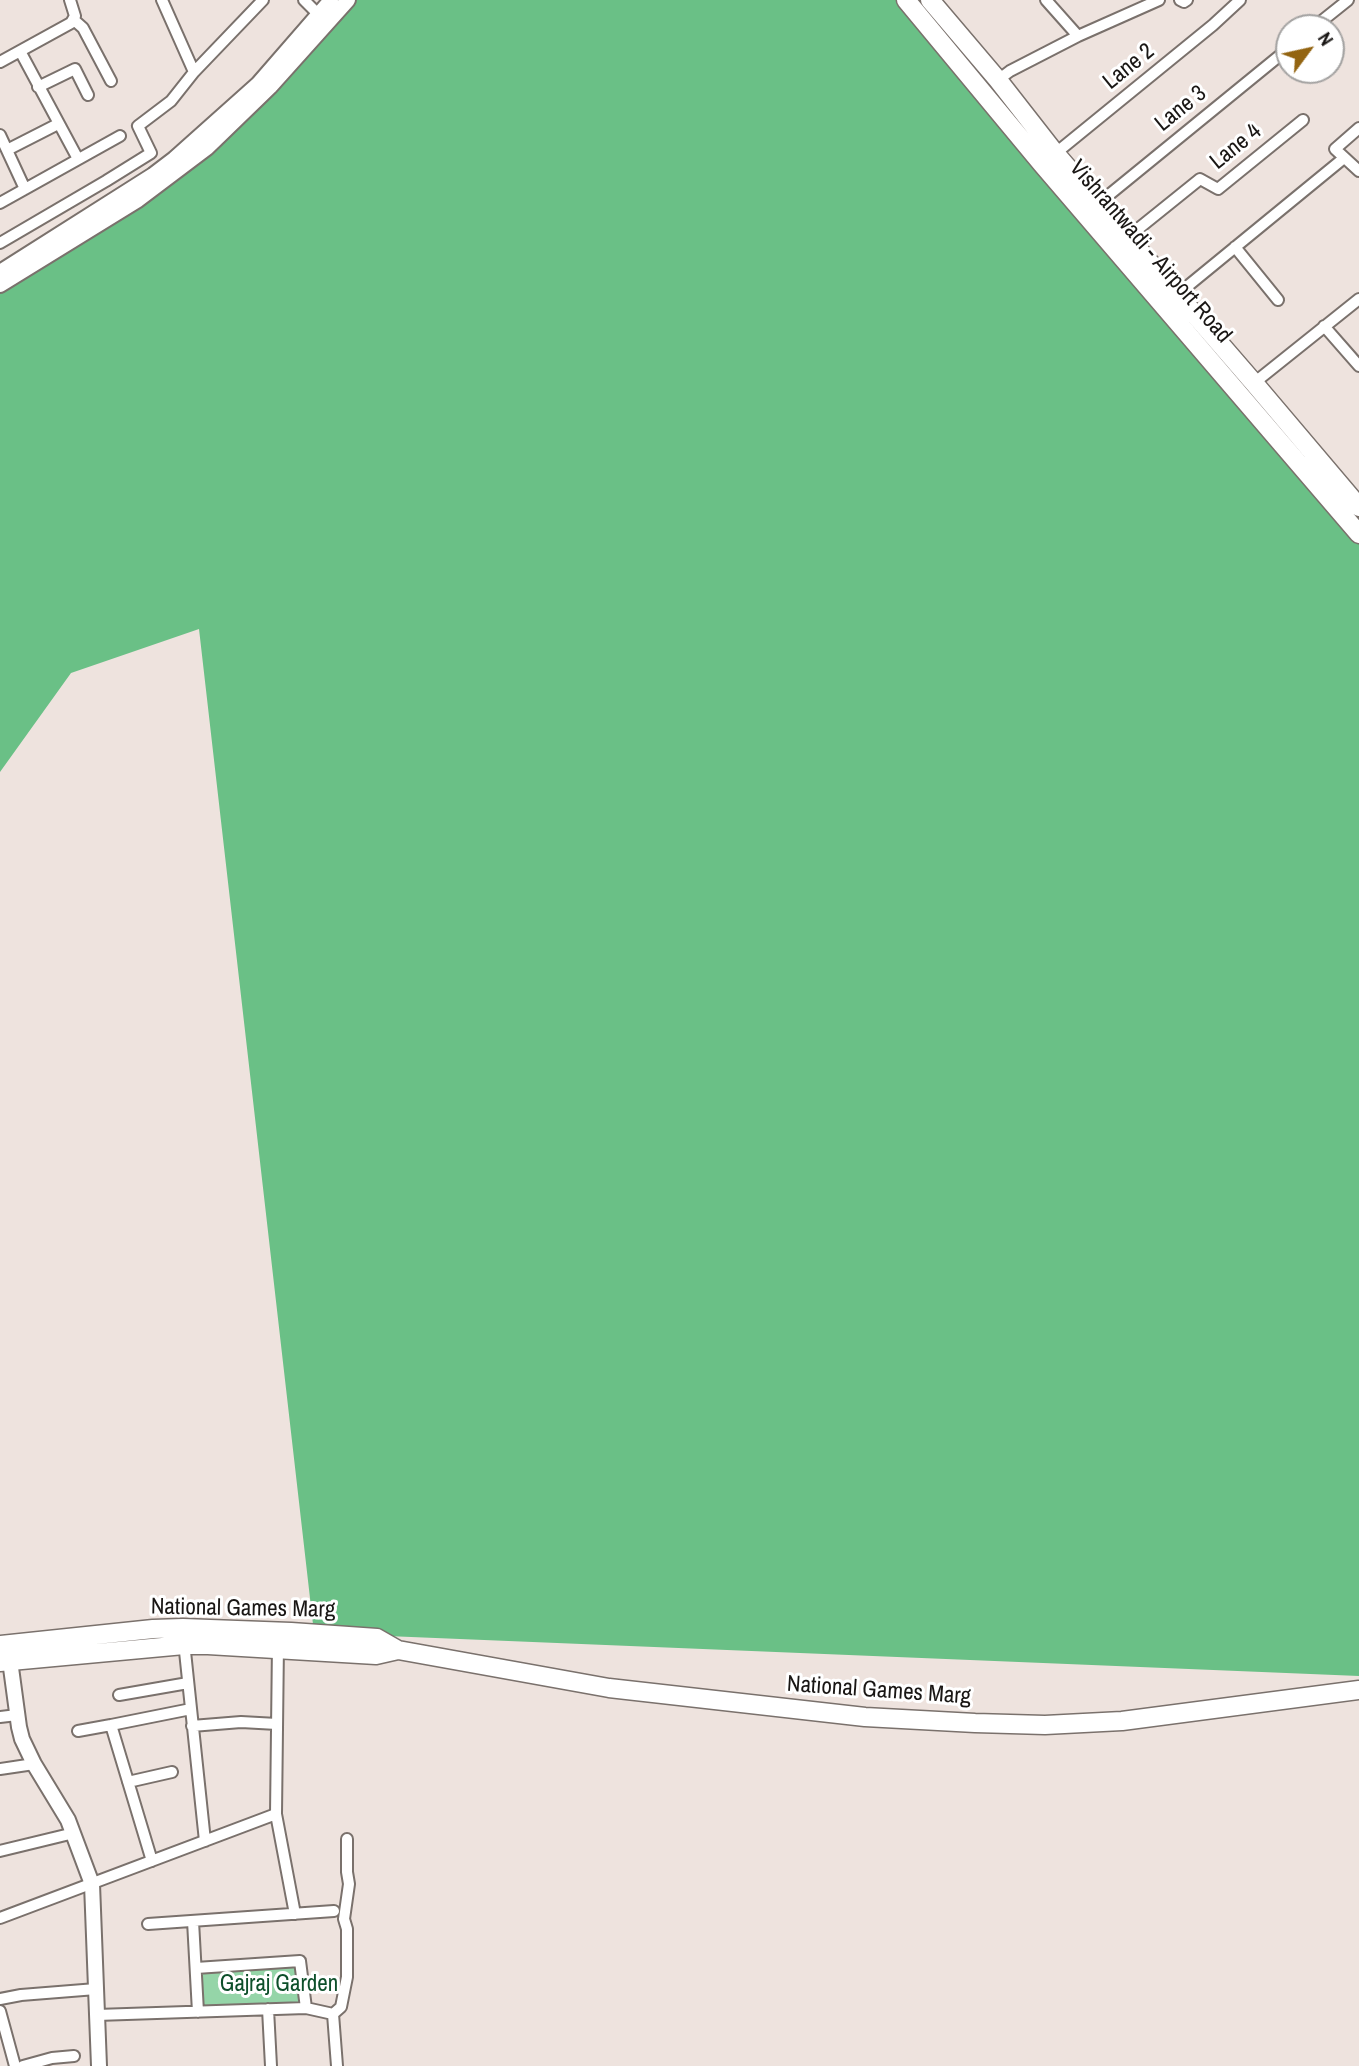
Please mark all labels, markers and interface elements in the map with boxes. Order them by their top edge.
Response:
north arrow [1275,14,1345,84]
text: N [1312,27,1340,50]
street label: Lane 2 [1098,38,1160,96]
street label: Lane 3 [1150,80,1212,138]
street label: Lane 4 [1205,118,1267,176]
street label: Vishrantwadi - Airport Road [1063,155,1237,349]
street label: National Games Marg [151,1594,335,1624]
street label: National Games Marg [786,1671,972,1711]
park label: Gajraj Garden [220,1971,338,1999]

